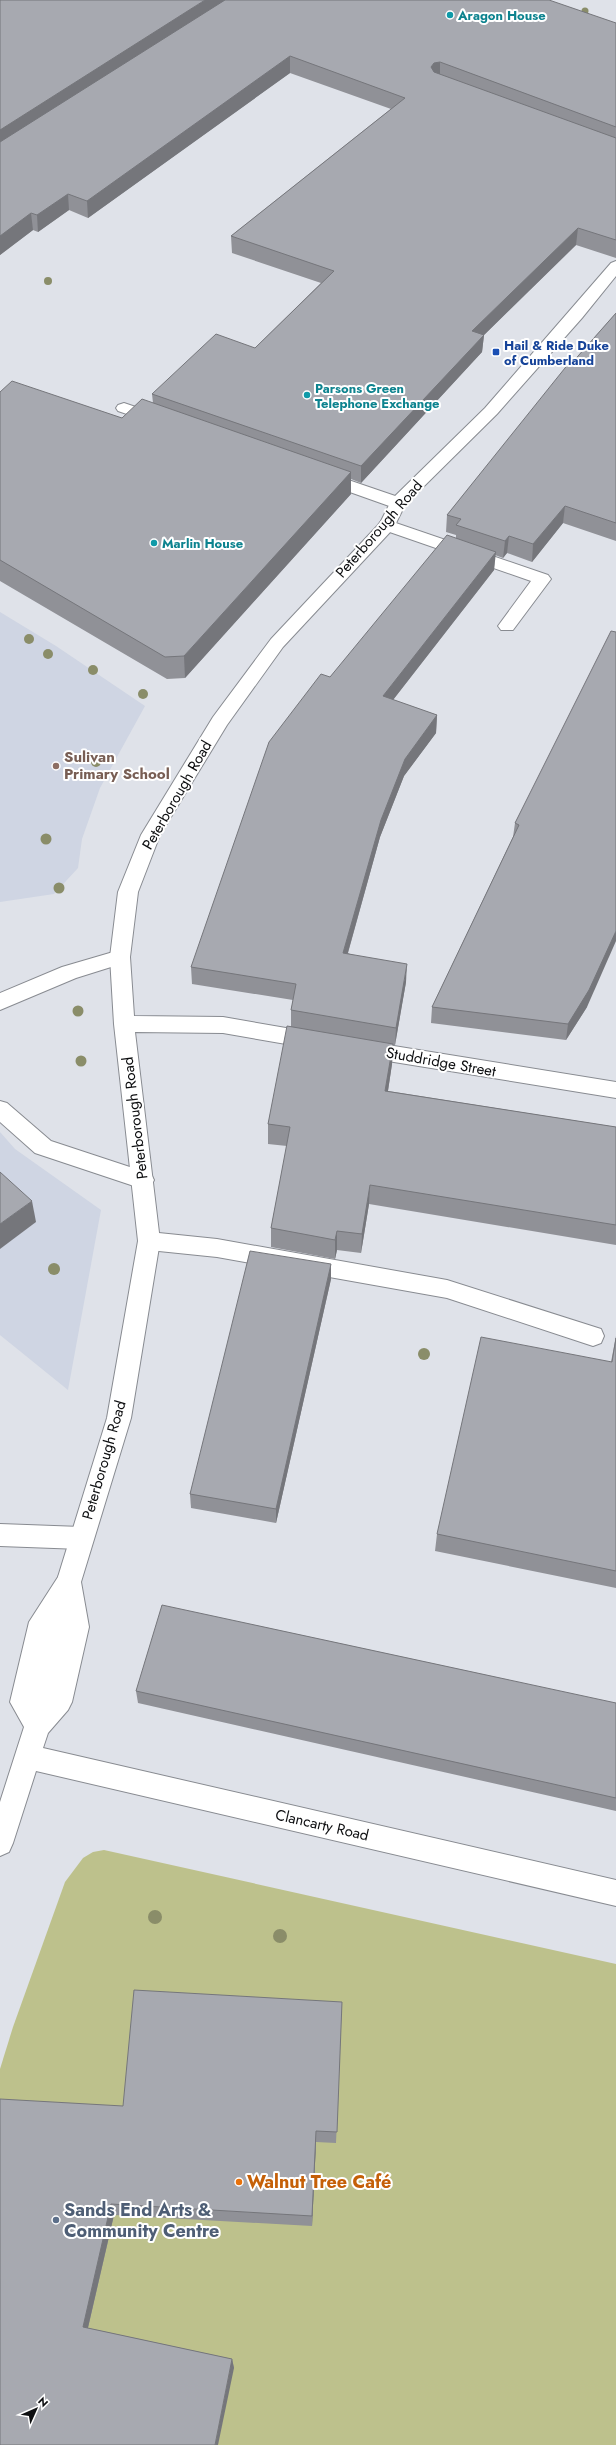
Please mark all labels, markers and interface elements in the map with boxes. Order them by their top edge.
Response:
place label: Aragon House [457,6,546,25]
marker: Aragon House [445,10,455,20]
place label: Hail & Ride Duke of Cumberland [504,336,610,370]
marker: Hail & Ride Duke of Cumberland [491,347,501,357]
place label: Parsons Green Telephone Exchange [315,379,440,413]
marker: Parsons Green Telephone Exchange [302,390,312,400]
street label: Peterborough Road [330,475,428,583]
place label: Marlin House [162,534,244,553]
marker: Marlin House [149,538,159,548]
street label: Peterborough Road [137,736,217,854]
place label: Sulivan Primary School [64,746,170,785]
marker: Sulivan Primary School [51,761,61,771]
street label: Studdridge Street [384,1042,498,1083]
street label: Peterborough Road [117,1056,153,1180]
street label: Peterborough Road [76,1398,132,1522]
street label: Clancarty Road [273,1804,371,1846]
place label: Walnut Tree Café [247,2169,391,2195]
marker: Walnut Tree Café [234,2177,244,2187]
place label: Sands End Arts & Community Centre [64,2197,219,2244]
marker: Sands End Arts & Community Centre [51,2215,61,2225]
north arrow [16,2389,56,2429]
text: N [34,2393,52,2411]

